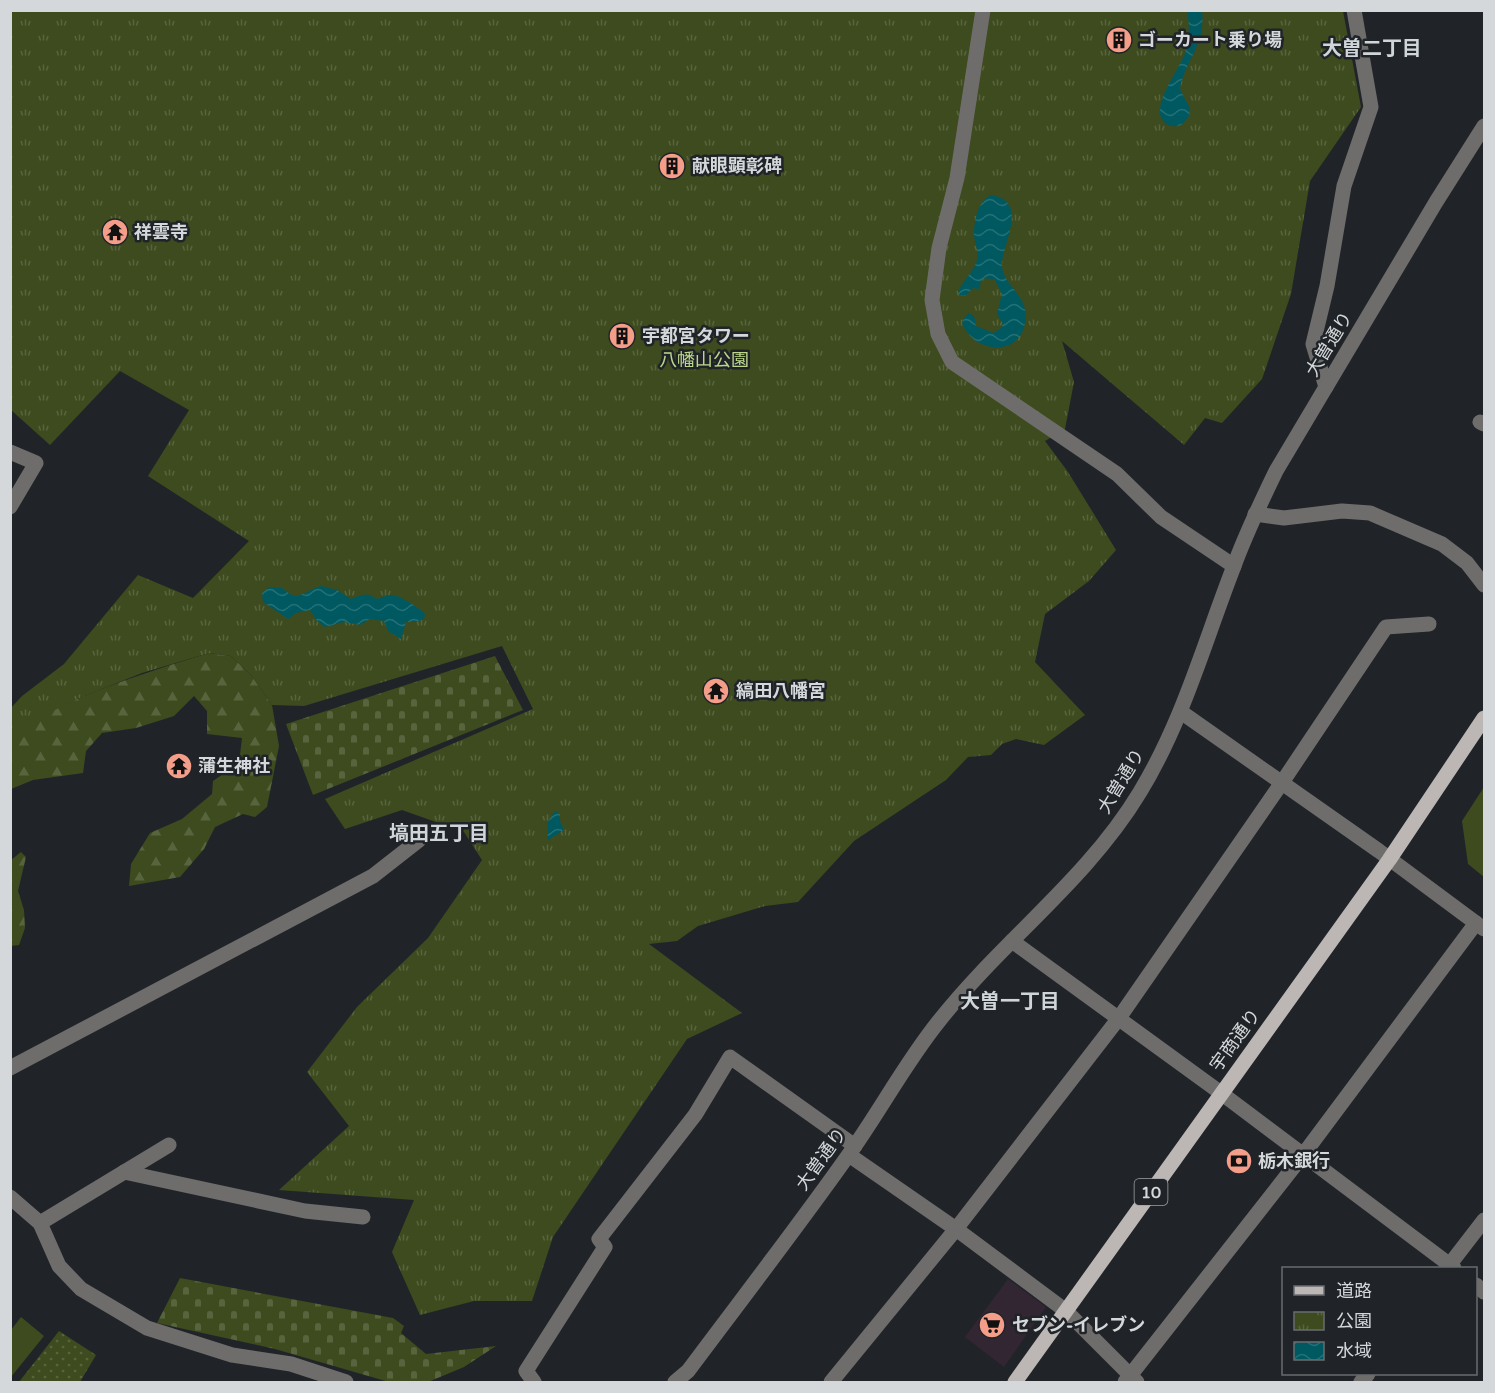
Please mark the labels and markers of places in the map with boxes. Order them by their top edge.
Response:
building icon: ゴーカート乗り場 [1104,25,1134,55]
place label: ゴーカート乗り場 [1138,29,1282,51]
building icon: 献眼顕彰碑 [657,151,687,181]
place label: 献眼顕彰碑 [692,155,782,177]
temple icon: 祥雲寺 [100,217,130,247]
place label: 祥雲寺 [134,221,188,243]
building icon: 宇都宮タワー [607,321,637,351]
place label: 宇都宮タワー [642,325,750,347]
temple icon: 縞田八幡宮 [701,676,731,706]
place label: 縞田八幡宮 [736,680,826,702]
temple icon: 蒲生神社 [164,751,194,781]
place label: 蒲生神社 [198,755,270,777]
bank icon: 栃木銀行 [1224,1146,1254,1176]
place label: 栃木銀行 [1258,1150,1330,1172]
supermarket icon: セブン-イレブン [977,1310,1007,1340]
place label: セブン-イレブン [1012,1314,1145,1336]

